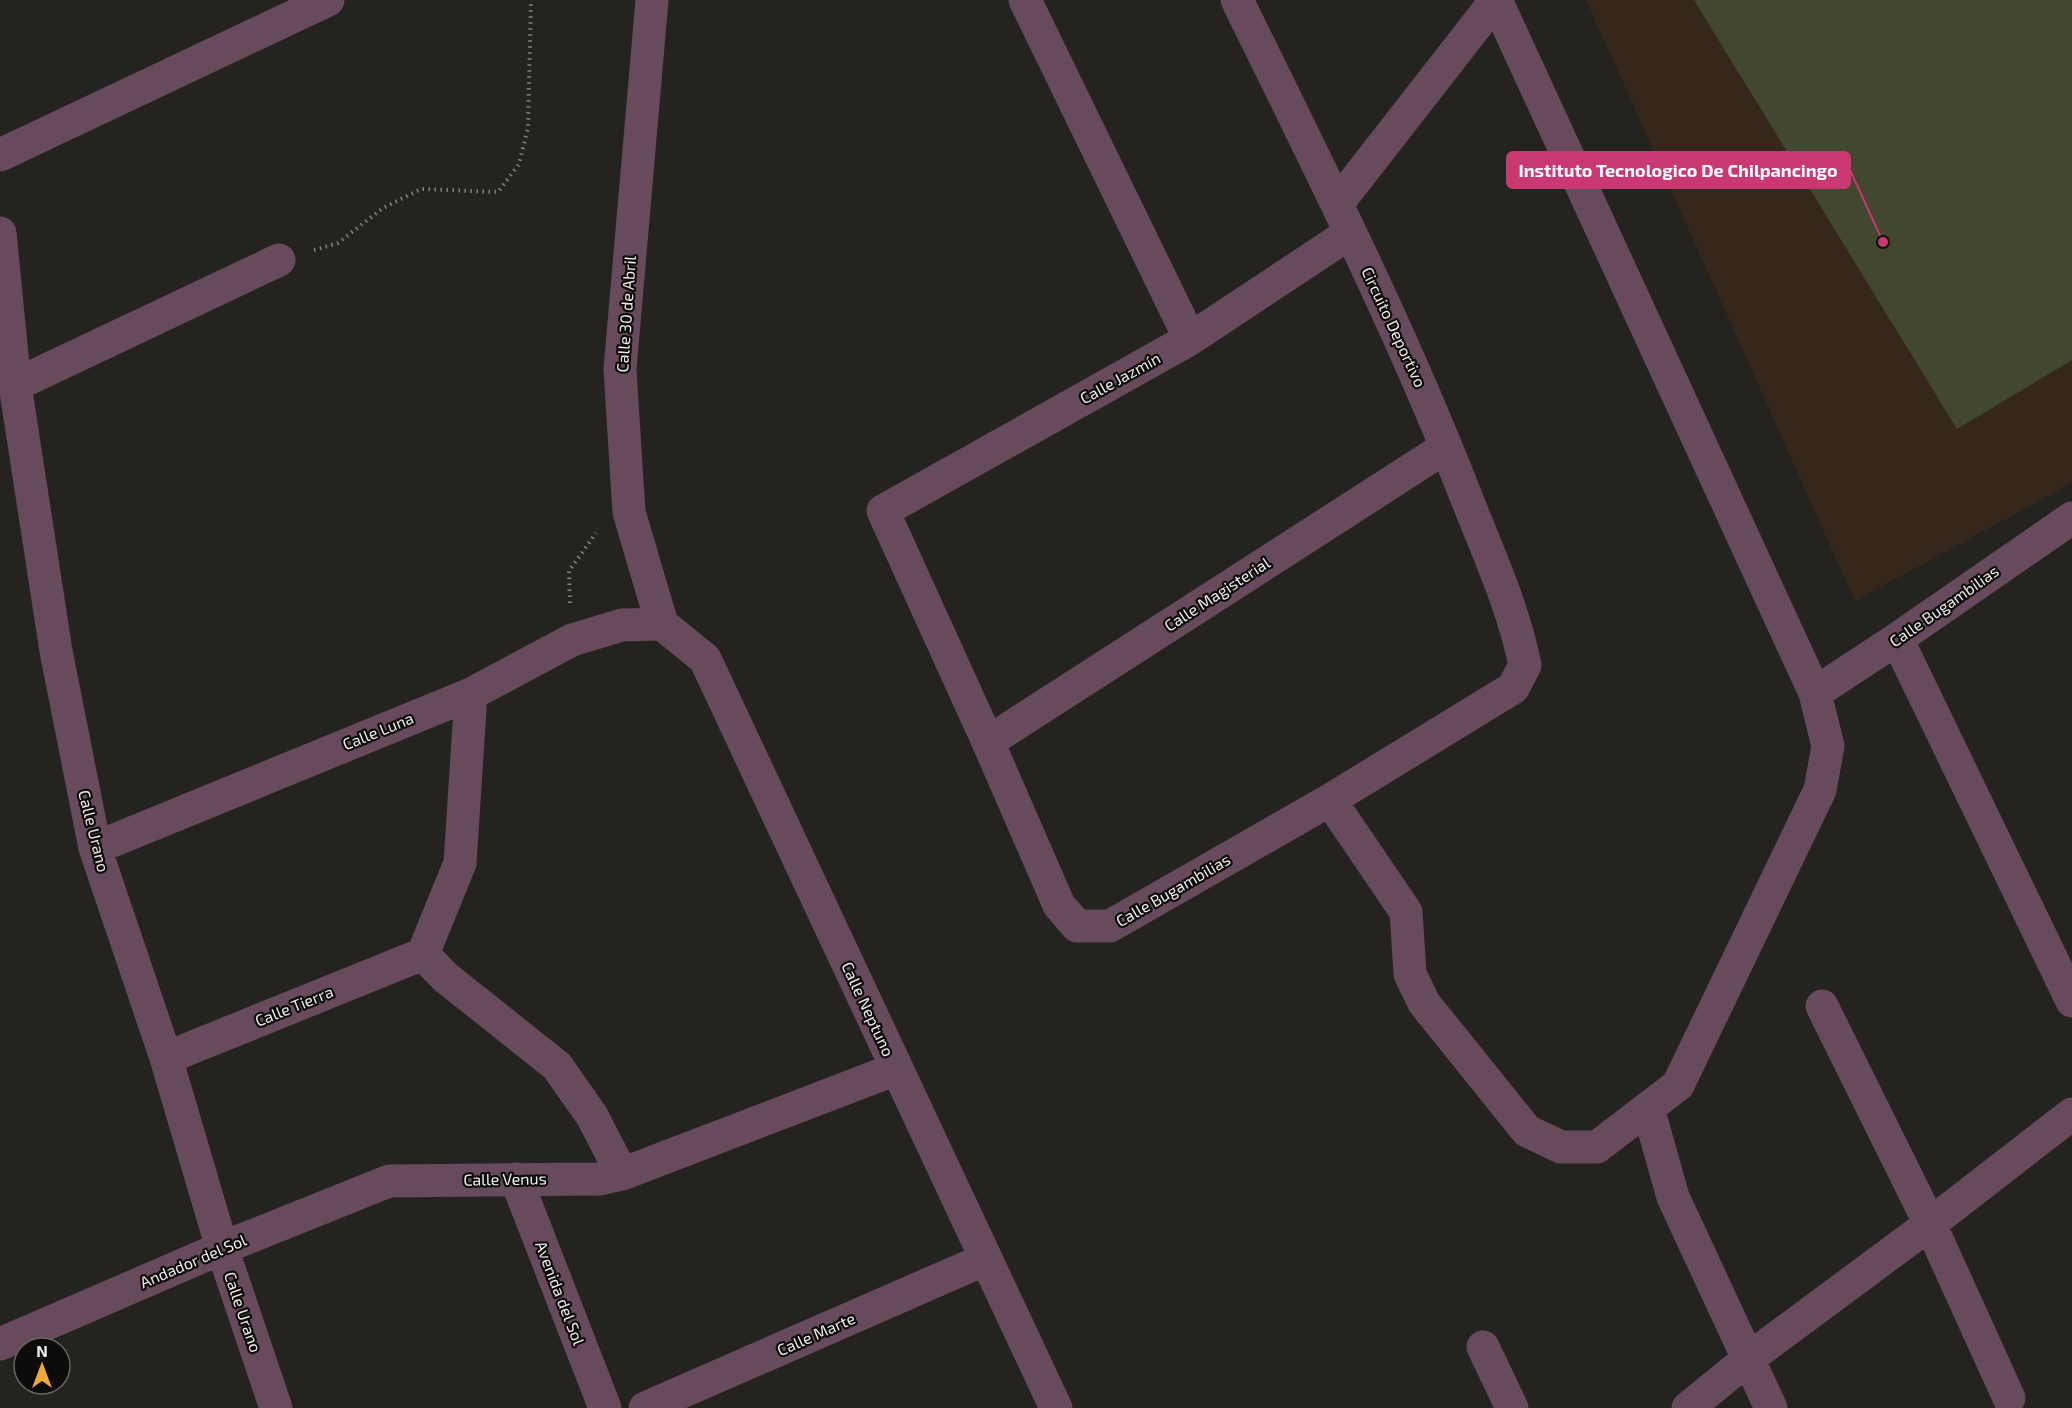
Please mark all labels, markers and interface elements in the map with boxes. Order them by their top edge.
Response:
callout: Instituto Tecnologico De Chilpancingo [1507,152,1850,188]
text: Instituto Tecnologico De Chilpancingo [1518,159,1838,181]
street label: Calle 30 de Abril [612,255,639,373]
street label: Circuito Deportivo [1358,264,1431,390]
street label: Calle Jazmín [1076,348,1163,407]
street label: Calle Magisterial [1160,552,1273,635]
street label: Calle Bugambilias [1885,561,2002,650]
street label: Calle Luna [339,708,416,753]
street label: Calle Urano [75,788,114,874]
street label: Calle Bugambilias [1112,849,1233,930]
street label: Calle Neptuno [838,958,899,1059]
street label: Calle Tierra [252,981,336,1030]
street label: Calle Venus [463,1168,547,1189]
street label: Andador del Sol [137,1230,249,1291]
street label: Avenida del Sol [532,1238,589,1348]
street label: Calle Urano [221,1269,266,1355]
street label: Calle Marte [774,1308,858,1359]
north arrow [12,1336,72,1396]
text: N [36,1341,48,1360]

